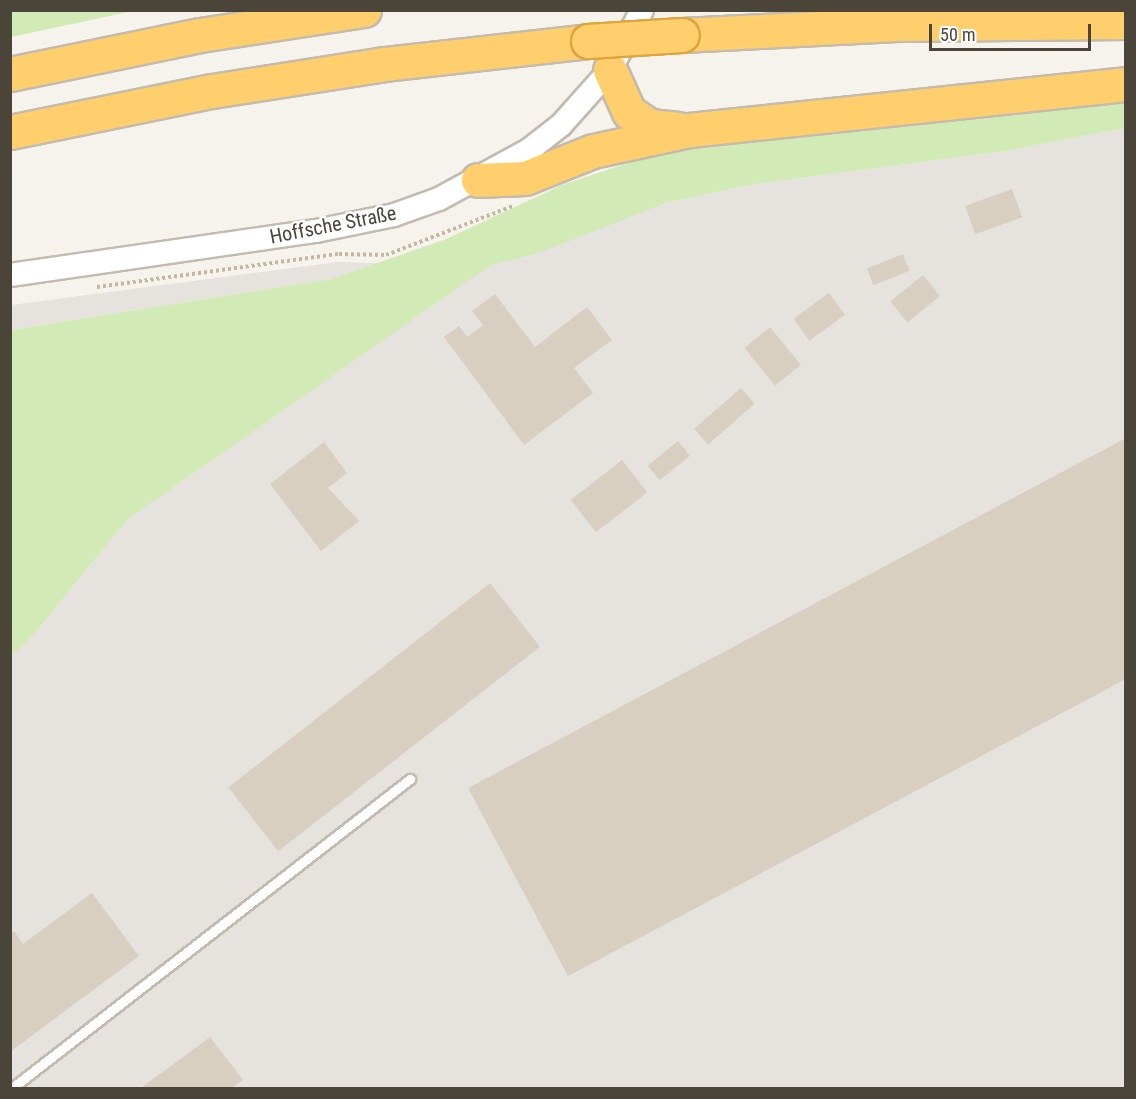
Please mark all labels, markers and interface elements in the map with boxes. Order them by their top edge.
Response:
scale bar [932,12,1094,50]
text: 50 m [940,24,975,45]
street label: Hoffsche Straße [268,201,398,249]

